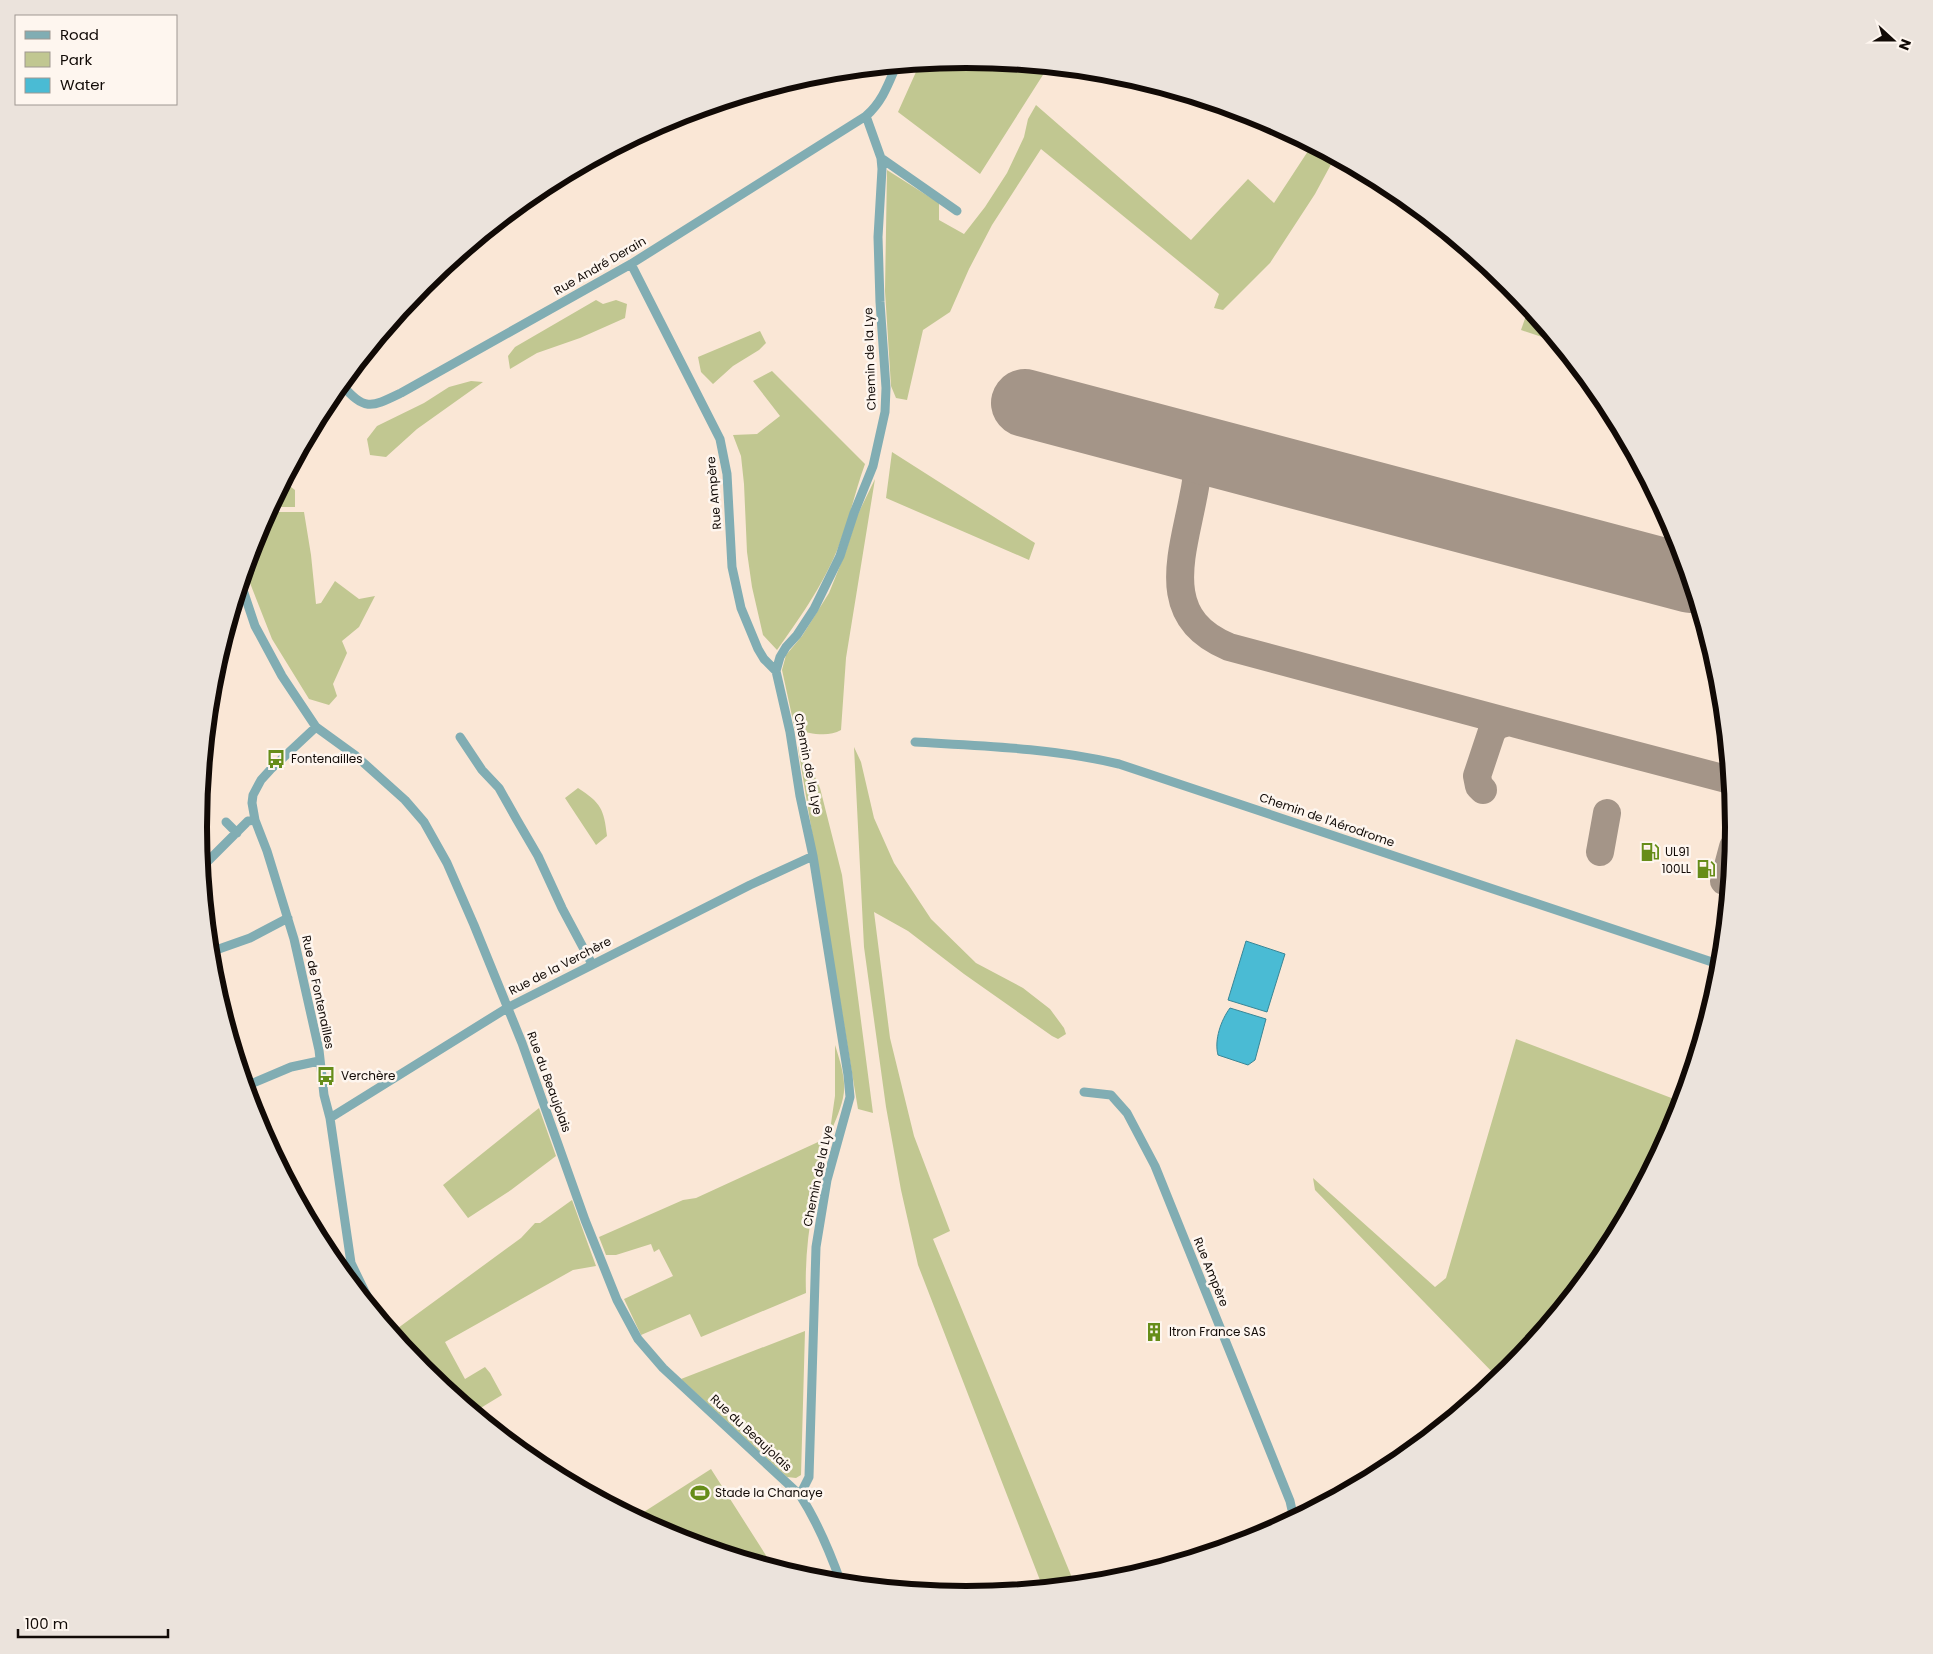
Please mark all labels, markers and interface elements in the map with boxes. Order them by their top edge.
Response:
legend [15,15,178,105]
north arrow [1868,15,1918,65]
text: Road [60,24,99,45]
text: N [1894,36,1916,53]
text: Park [60,49,92,70]
text: Water [60,74,106,95]
street label: Rue André Derain [551,232,649,299]
street label: Chemin de la Lye [859,307,880,411]
street label: Rue Ampère [702,456,725,530]
street label: Chemin de la Lye [790,712,827,816]
bus stop icon: Fontenailles [265,748,287,770]
place label: Fontenailles [291,750,363,767]
street label: Chemin de l'Aérodrome [1257,788,1397,851]
fuel station icon: UL91 [1639,841,1661,863]
place label: UL91 [1665,843,1690,860]
fuel station icon: 100LL [1695,858,1717,880]
place label: 100LL [1662,860,1691,877]
street label: Rue de la Verchère [506,932,614,999]
street label: Rue de Fontenailles [298,933,339,1050]
street label: Rue du Beaujolais [523,1029,576,1135]
bus stop icon: Verchère [315,1065,337,1087]
place label: Verchère [341,1067,395,1084]
street label: Chemin de la Lye [798,1124,837,1228]
street label: Rue Ampère [1190,1235,1233,1309]
building icon: Itron France SAS [1143,1321,1165,1343]
place label: Itron France SAS [1169,1323,1266,1340]
street label: Rue du Beaujolais [707,1390,796,1475]
sports icon: Stade la Chanaye [689,1482,711,1504]
place label: Stade la Chanaye [715,1484,823,1501]
scale bar [18,1606,168,1638]
text: 100 m [25,1613,68,1634]

